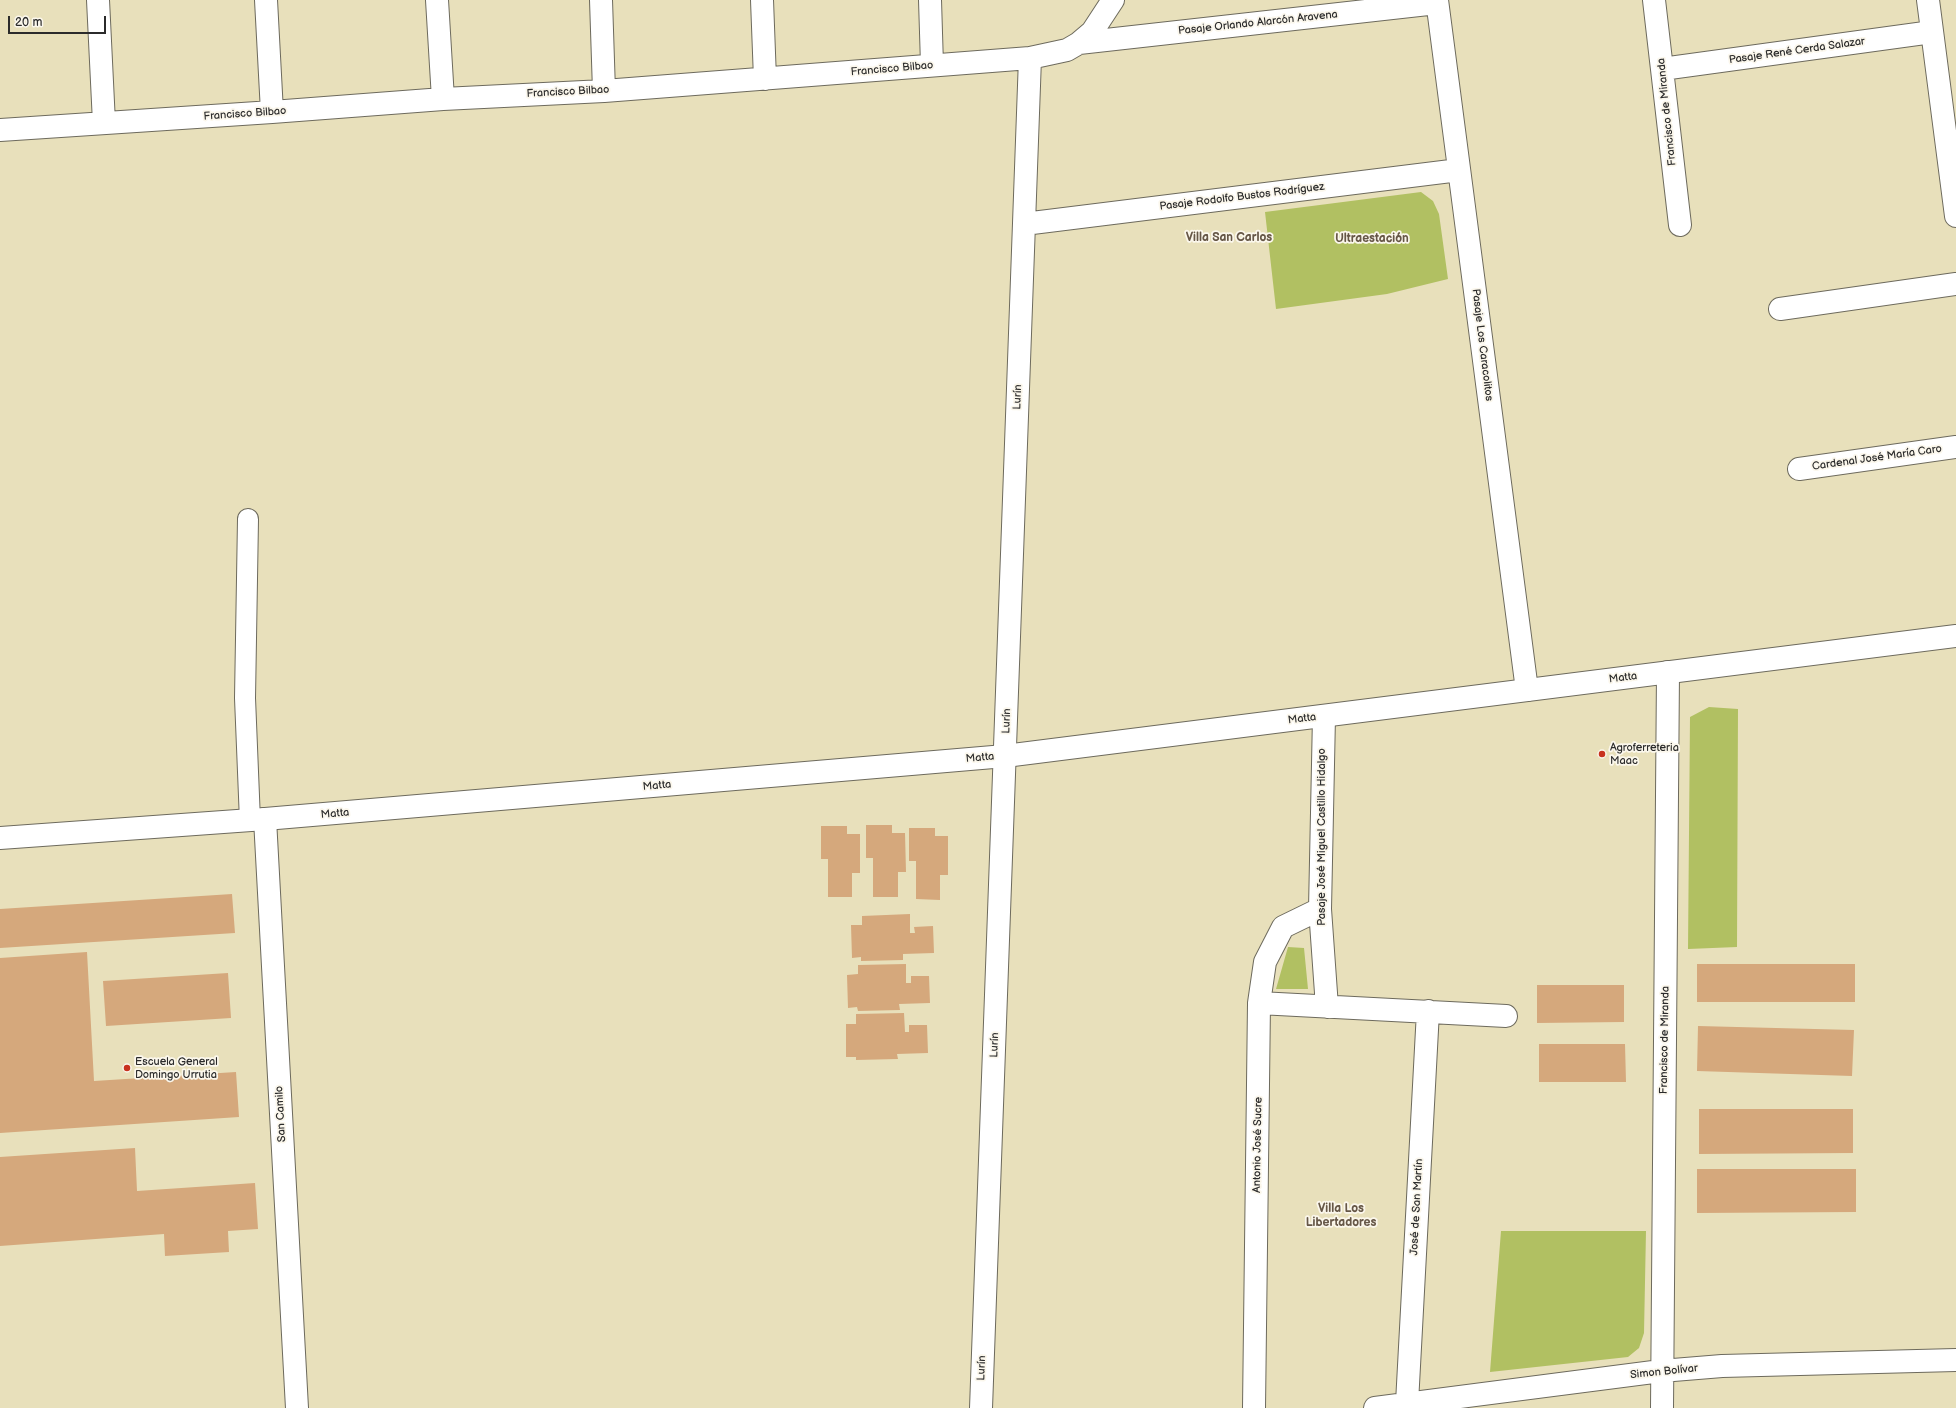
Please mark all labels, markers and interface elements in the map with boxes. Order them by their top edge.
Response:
scale bar [10,8,108,34]
street label: Pasaje Orlando Alarcón Aravena [1178,8,1338,38]
text: 20 m [15,15,42,30]
street label: Pasaje René Cerda Salazar [1728,35,1866,67]
street label: Francisco de Miranda [1655,57,1679,167]
street label: Francisco Bilbao [850,59,934,79]
street label: Francisco Bilbao [526,83,610,101]
street label: Francisco Bilbao [203,105,287,123]
street label: Pasaje Rodolfo Bustos Rodríguez [1159,180,1325,214]
district label: Villa San Carlos [1186,231,1272,245]
district label: Ultraestación [1335,232,1409,246]
street label: Pasaje Los Caracolitos [1469,288,1495,402]
street label: Lurín [1011,384,1025,410]
street label: Cardenal José María Caro [1811,442,1943,474]
street label: Matta [1608,670,1638,686]
street label: Lurín [1000,708,1014,734]
street label: Matta [1287,711,1317,727]
place label: Agroferreteria Maac [1610,741,1679,767]
street label: Pasaje José Miguel Castillo Hidalgo [1315,748,1329,926]
marker: Agroferreteria Maac [1597,749,1607,759]
street label: Matta [965,750,995,766]
street label: Matta [642,778,672,794]
street label: Matta [320,806,350,822]
street label: Francisco de Miranda [1657,986,1673,1094]
street label: Lurín [988,1032,1002,1058]
place label: Escuela General Domingo Urrutia [135,1055,218,1081]
marker: Escuela General Domingo Urrutia [122,1063,132,1073]
street label: San Camilo [273,1085,289,1143]
street label: Antonio José Sucre [1251,1097,1265,1193]
street label: José de San Martín [1408,1158,1426,1256]
district label: Villa Los Libertadores [1306,1202,1376,1230]
street label: Lurín [975,1355,989,1381]
street label: Simon Bolívar [1630,1362,1698,1382]

